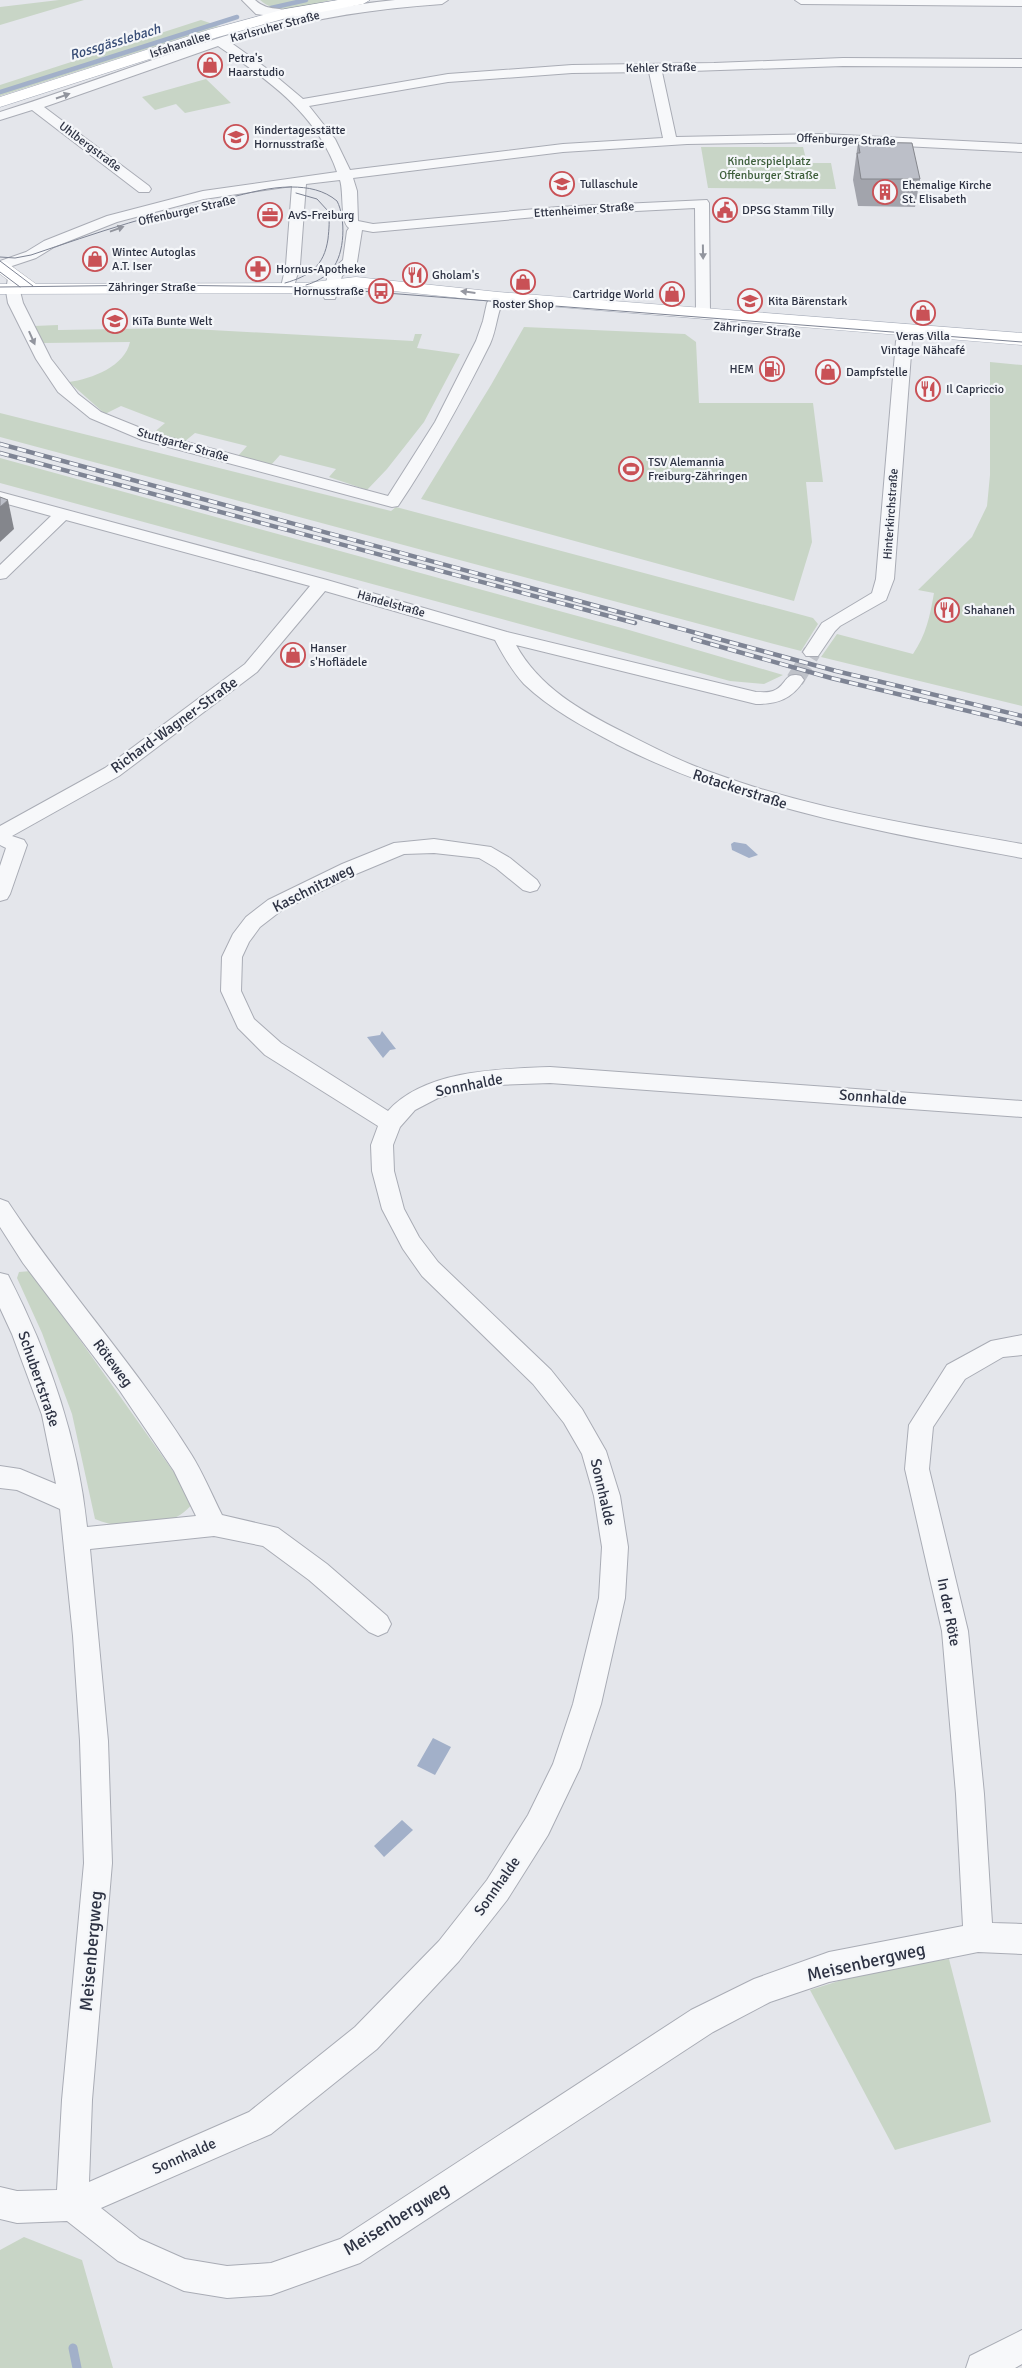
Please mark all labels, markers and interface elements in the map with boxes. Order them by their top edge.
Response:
street label: Karlsruher Straße [229,8,321,46]
water label: Rossgässlebach [68,20,163,64]
street label: Isfahanallee [148,28,212,62]
place label: Petra's Haarstudio [228,51,285,80]
shop icon: Petra's Haarstudio [197,52,223,78]
street label: Kehler Straße [625,60,697,76]
one-way arrow [56,92,71,100]
street label: Uhlbergstraße [56,119,124,175]
place label: Kindertagesstätte Hornusstraße [254,123,346,152]
school or university icon: Kindertagesstätte Hornusstraße [223,124,249,150]
street label: Offenburger Straße [796,131,896,149]
park label: Kinderspielplatz Offenburger Straße [719,154,819,183]
school or university icon: Tullaschule [549,171,575,197]
place label: Tullaschule [580,177,638,192]
place label: Ehemalige Kirche St. Elisabeth [902,178,991,207]
building icon: Ehemalige Kirche St. Elisabeth [872,179,898,205]
street label: Offenburger Straße [137,193,237,229]
public building icon: DPSG Stamm Tilly [712,197,738,223]
street label: Ettenheimer Straße [533,199,635,221]
office icon: AvS-Freiburg [257,202,283,228]
place label: DPSG Stamm Tilly [742,203,834,218]
place label: AvS-Freiburg [288,208,354,223]
one-way arrow [110,225,125,233]
one-way arrow [699,244,707,260]
place label: Wintec Autoglas A.T. Iser [112,245,196,274]
shop icon: Wintec Autoglas A.T. Iser [82,246,108,272]
pharmacy icon: Hornus-Apotheke [245,256,271,282]
place label: Hornus-Apotheke [276,262,366,277]
restaurant icon: Gholam's [402,262,428,288]
place label: Gholam's [432,268,479,283]
shop icon: Roster Shop [510,269,536,295]
bus stop icon: Hornusstraße [368,278,394,304]
street label: Zähringer Straße [108,280,196,295]
shop icon: Cartridge World [659,281,685,307]
place label: Hornusstraße [293,284,364,299]
place label: Cartridge World [572,287,654,302]
one-way arrow [459,288,475,296]
school or university icon: Kita Bärenstark [737,288,763,314]
place label: Kita Bärenstark [768,294,847,309]
place label: Roster Shop [492,297,554,312]
shop icon: Veras Villa Vintage Nähcafé [910,300,936,326]
school or university icon: KiTa Bunte Welt [102,308,128,334]
place label: KiTa Bunte Welt [132,314,213,329]
street label: Zähringer Straße [713,319,801,341]
place label: Veras Villa Vintage Nähcafé [881,329,965,358]
one-way arrow [28,331,36,345]
fuel station icon: HEM [759,356,785,382]
shop icon: Dampfstelle [815,359,841,385]
place label: HEM [729,362,754,377]
place label: Dampfstelle [846,365,908,380]
restaurant icon: Il Capriccio [915,376,941,402]
place label: Il Capriccio [946,382,1004,397]
street label: Stuttgarter Straße [135,425,231,465]
place label: TSV Alemannia Freiburg-Zähringen [648,455,747,484]
sports icon: TSV Alemannia Freiburg-Zähringen [618,456,644,482]
street label: Hinterkirchstraße [880,468,902,560]
street label: Händelstraße [355,587,427,621]
restaurant icon: Shahaneh [934,597,960,623]
place label: Shahaneh [964,603,1015,618]
place label: Hanser s'Hoflädele [310,641,367,670]
shop icon: Hanser s'Hoflädele [280,642,306,668]
street label: Richard-Wagner-Straße [107,673,241,777]
street label: Rotackerstraße [690,765,790,813]
street label: Kaschnitzweg [269,860,357,916]
street label: Sonnhalde [434,1070,504,1100]
street label: Sonnhalde [838,1086,908,1108]
street label: Schubertstraße [14,1329,64,1429]
street label: Röteweg [89,1336,137,1390]
street label: Sonnhalde [587,1457,619,1527]
street label: In der Röte [934,1576,964,1648]
street label: Sonnhalde [470,1853,524,1919]
street label: Meisenbergweg [75,1890,107,2012]
street label: Meisenbergweg [805,1938,927,1986]
street label: Sonnhalde [149,2134,219,2178]
street label: Meisenbergweg [339,2178,453,2260]

